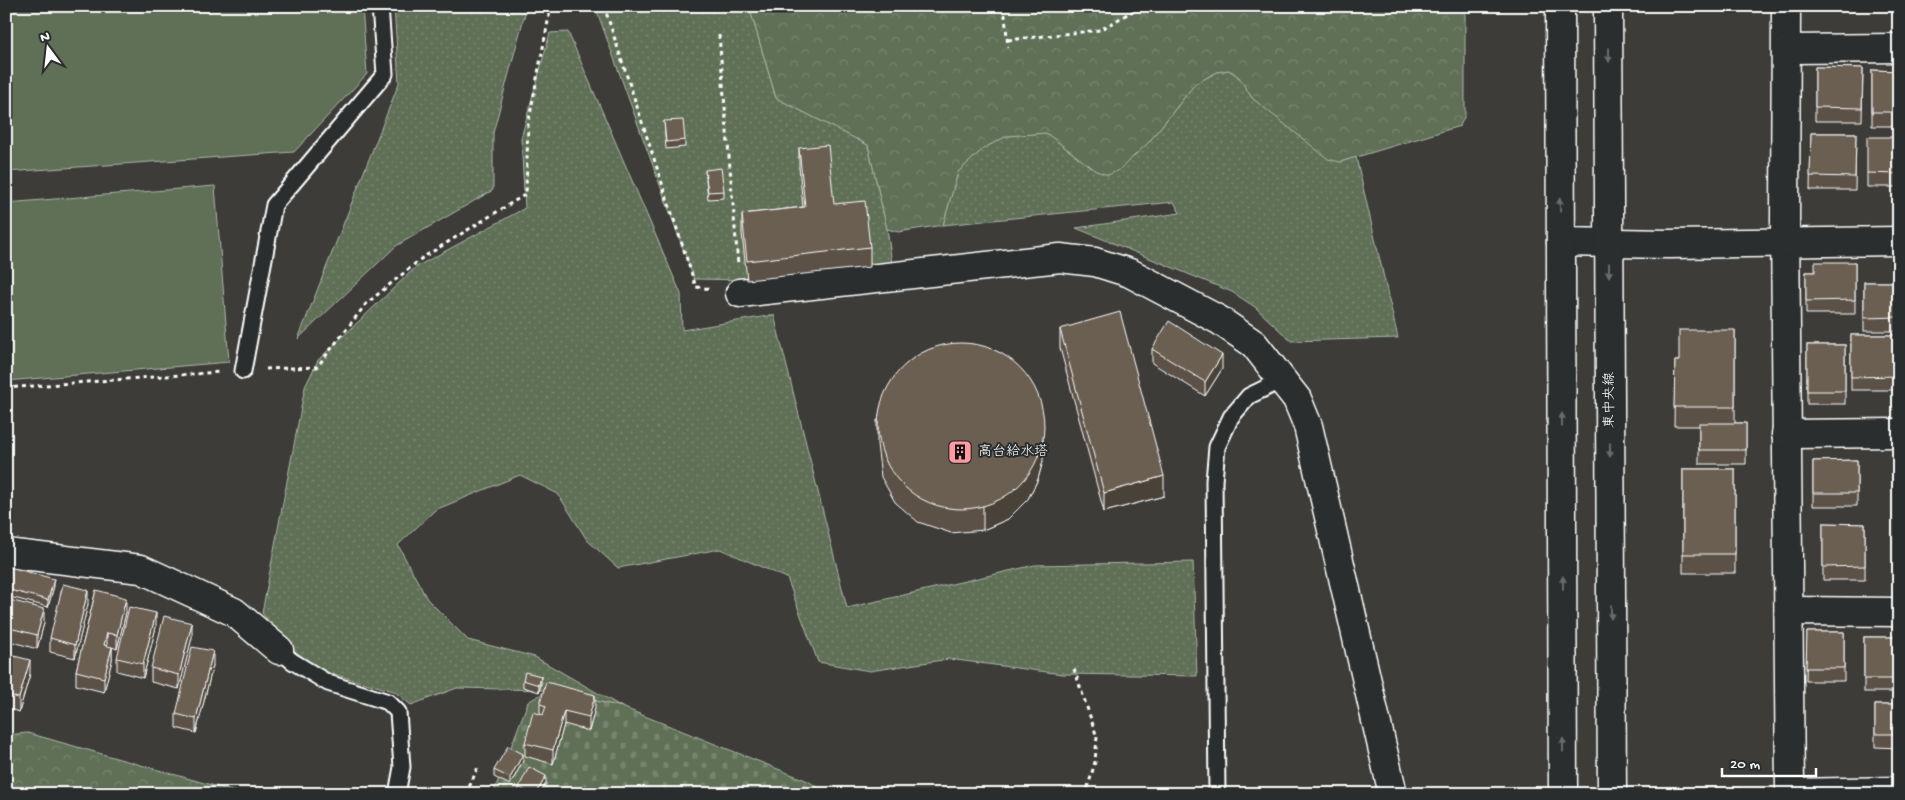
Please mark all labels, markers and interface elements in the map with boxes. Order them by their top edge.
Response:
north arrow [22,22,72,72]
text: N [39,28,52,47]
one-way arrow [1605,47,1613,63]
one-way arrow [1556,197,1564,213]
one-way arrow [1605,262,1613,278]
street label: 東中央線 [1602,372,1619,428]
one-way arrow [1558,412,1566,428]
building icon: 高台給水塔 [947,439,973,465]
one-way arrow [1606,442,1614,458]
place label: 高台給水塔 [978,444,1048,461]
one-way arrow [1559,574,1567,590]
one-way arrow [1607,605,1615,621]
one-way arrow [1559,737,1567,753]
scale bar [1722,745,1816,777]
text: 20 m [1730,756,1760,774]

